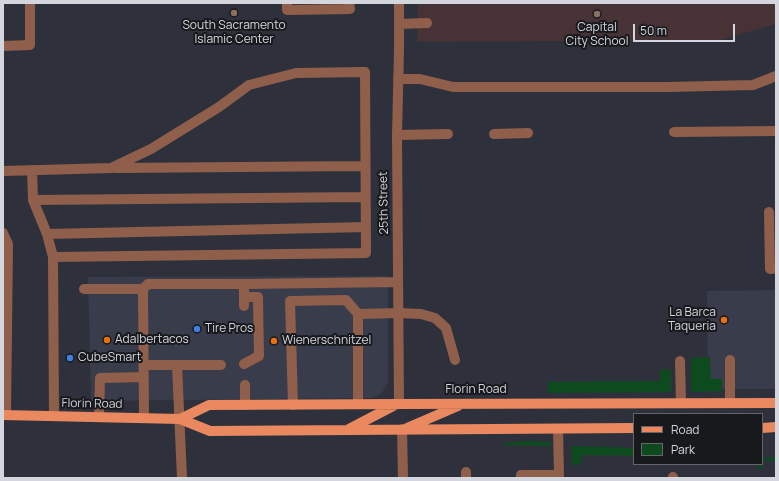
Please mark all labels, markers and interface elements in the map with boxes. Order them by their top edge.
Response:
marker: South Sacramento Islamic Center [229,8,239,18]
marker: Capital City School [592,9,602,19]
scale bar [635,16,737,42]
place label: South Sacramento Islamic Center [182,19,286,47]
place label: Capital City School [566,21,628,49]
text: 50 m [640,22,667,39]
street label: 25th Street [376,171,392,235]
place label: La Barca Taqueria [668,306,716,334]
marker: La Barca Taqueria [719,315,729,325]
place label: Tire Pros [205,322,253,336]
marker: Tire Pros [192,324,202,334]
place label: Adalbertacos [115,333,189,347]
place label: Wienerschnitzel [282,334,371,348]
marker: Adalbertacos [102,335,112,345]
marker: Wienerschnitzel [269,336,279,346]
place label: CubeSmart [78,351,141,365]
marker: CubeSmart [65,353,75,363]
street label: Florin Road [445,383,507,397]
street label: Florin Road [61,396,123,412]
legend [633,413,763,465]
text: Road [671,421,699,438]
text: Park [671,441,695,458]

